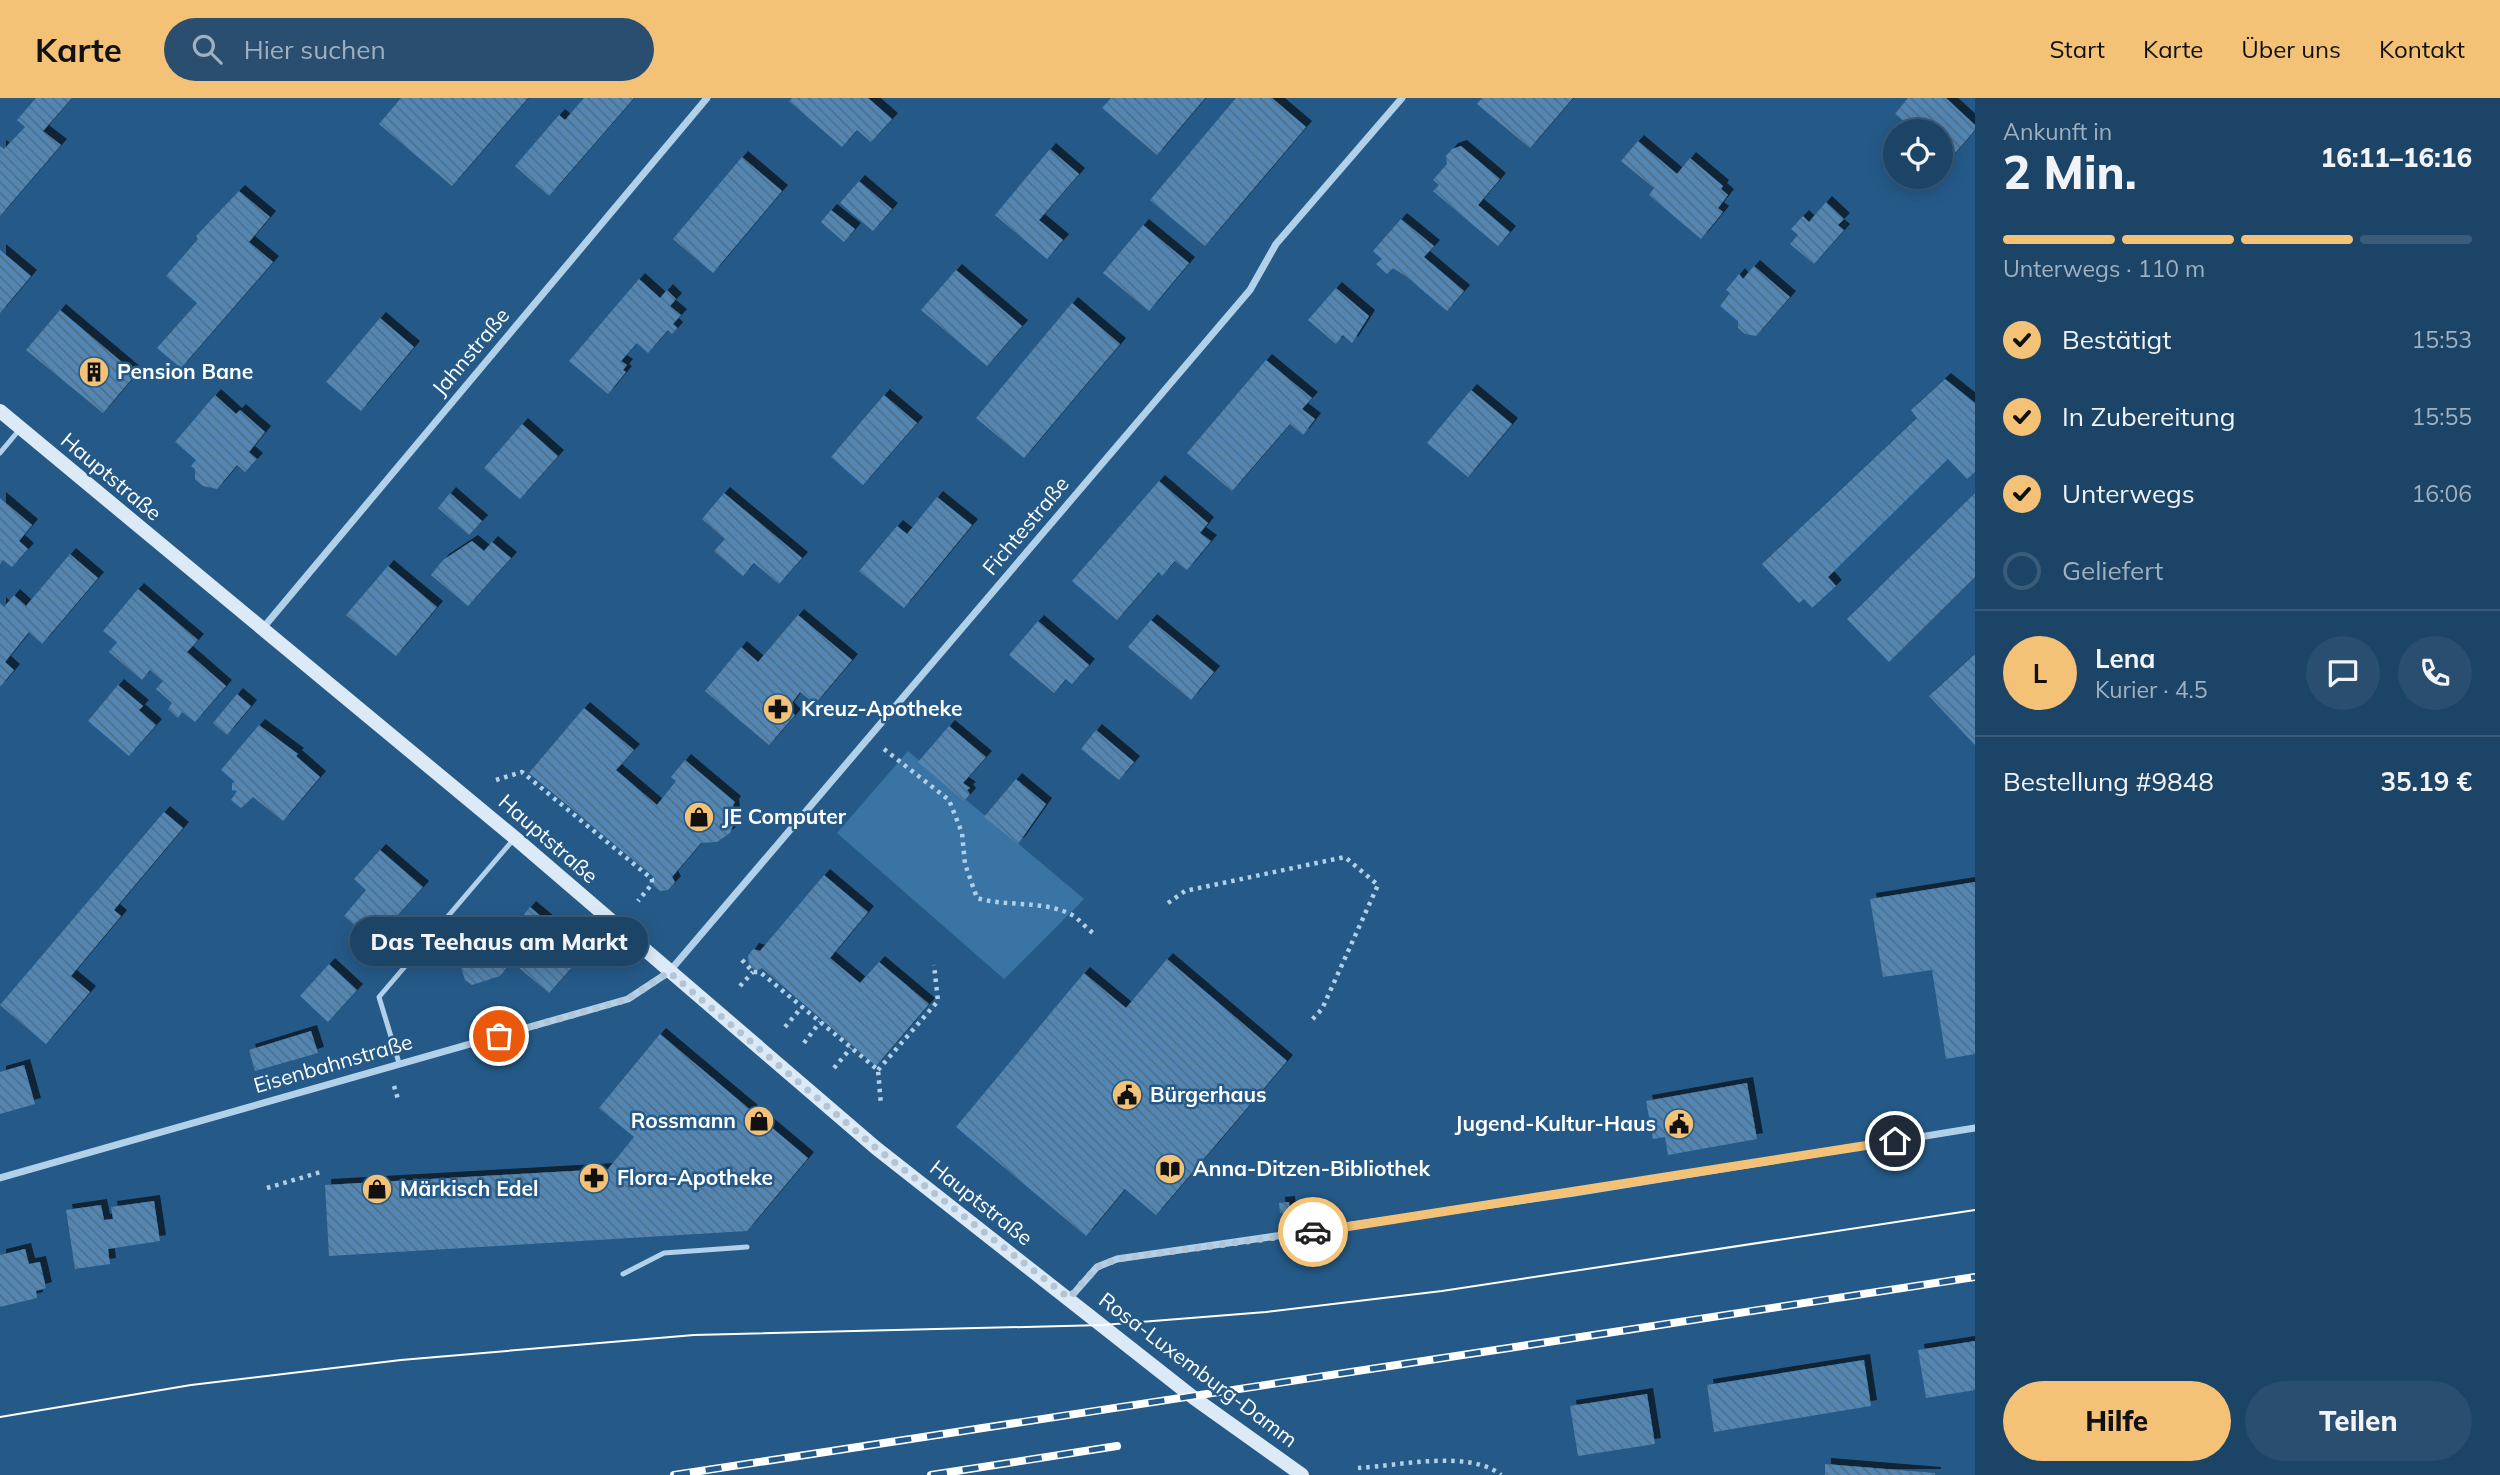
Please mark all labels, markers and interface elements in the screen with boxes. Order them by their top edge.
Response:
search box [164,18,654,81]
text: Karte [35,29,122,70]
icon: search [188,30,226,68]
text: Hier suchen [244,33,386,66]
text: Start [2049,34,2105,64]
text: Karte [2143,34,2203,64]
text: Über uns [2241,34,2341,64]
text: Kontakt [2379,34,2465,64]
text: Ankunft in [2003,117,2112,146]
map controls [1883,119,1953,189]
button: locate [1883,119,1953,189]
text: 16:11–16:16 [2321,141,2472,174]
text: 2 Min. [2003,143,2137,201]
text: Unterwegs · 110 m [2003,254,2205,283]
street label: Jahnstraße [426,302,514,401]
icon: check [2003,321,2041,359]
text: Bestätigt [2062,323,2171,356]
text: 15:53 [2412,325,2472,354]
building icon: Pension Bane [77,355,111,389]
place label: Pension Bane [117,358,253,384]
icon: check [2003,398,2041,436]
text: In Zubereitung [2062,400,2235,433]
text: 15:55 [2412,402,2472,431]
street label: Hauptstraße [56,427,167,526]
street label: Fichtestraße [976,471,1074,580]
icon: check [2003,475,2041,513]
text: Unterwegs [2062,477,2195,510]
text: 16:06 [2412,479,2472,508]
text: Geliefert [2062,554,2163,587]
button: chat [2306,636,2380,710]
button: phone [2398,636,2472,710]
text: Lena [2095,642,2155,675]
text: L [2033,657,2047,690]
text: Kurier · 4.5 [2095,675,2207,704]
pharmacy icon: Kreuz-Apotheke [761,692,795,726]
place label: Kreuz-Apotheke [801,695,962,721]
text: Bestellung #9848 [2003,765,2214,798]
text: 35.19 € [2380,765,2472,798]
street label: Hauptstraße [494,788,604,888]
shop icon: JE Computer [682,800,716,834]
place label: JE Computer [722,803,847,829]
callout: Das Teehaus am Markt [350,917,648,966]
text: Das Teehaus am Markt [370,927,628,956]
pin [469,1006,529,1066]
icon: bag [480,1017,518,1055]
street label: Eisenbahnstraße [250,1028,415,1098]
public building icon: Bürgerhaus [1110,1078,1144,1112]
place label: Bürgerhaus [1150,1081,1267,1107]
shop icon: Rossmann [742,1104,776,1138]
place label: Rossmann [631,1107,736,1133]
public building icon: Jugend-Kultur-Haus [1662,1107,1696,1141]
place label: Jugend-Kultur-Haus [1455,1110,1656,1136]
pin [1865,1111,1925,1171]
icon: home [1876,1122,1914,1160]
library icon: Anna-Ditzen-Bibliothek [1153,1152,1187,1186]
street label: Hauptstraße [925,1154,1038,1250]
place label: Anna-Ditzen-Bibliothek [1193,1155,1430,1181]
pharmacy icon: Flora-Apotheke [577,1161,611,1195]
place label: Flora-Apotheke [617,1164,773,1190]
shop icon: Märkisch Edel [360,1172,394,1206]
place label: Märkisch Edel [400,1175,539,1201]
courier [1278,1197,1348,1267]
icon: car [1294,1213,1332,1251]
street label: Rosa-Luxemburg-Damm [1094,1286,1303,1452]
button: Hilfe [2003,1381,2231,1461]
button: Teilen [2245,1381,2472,1461]

